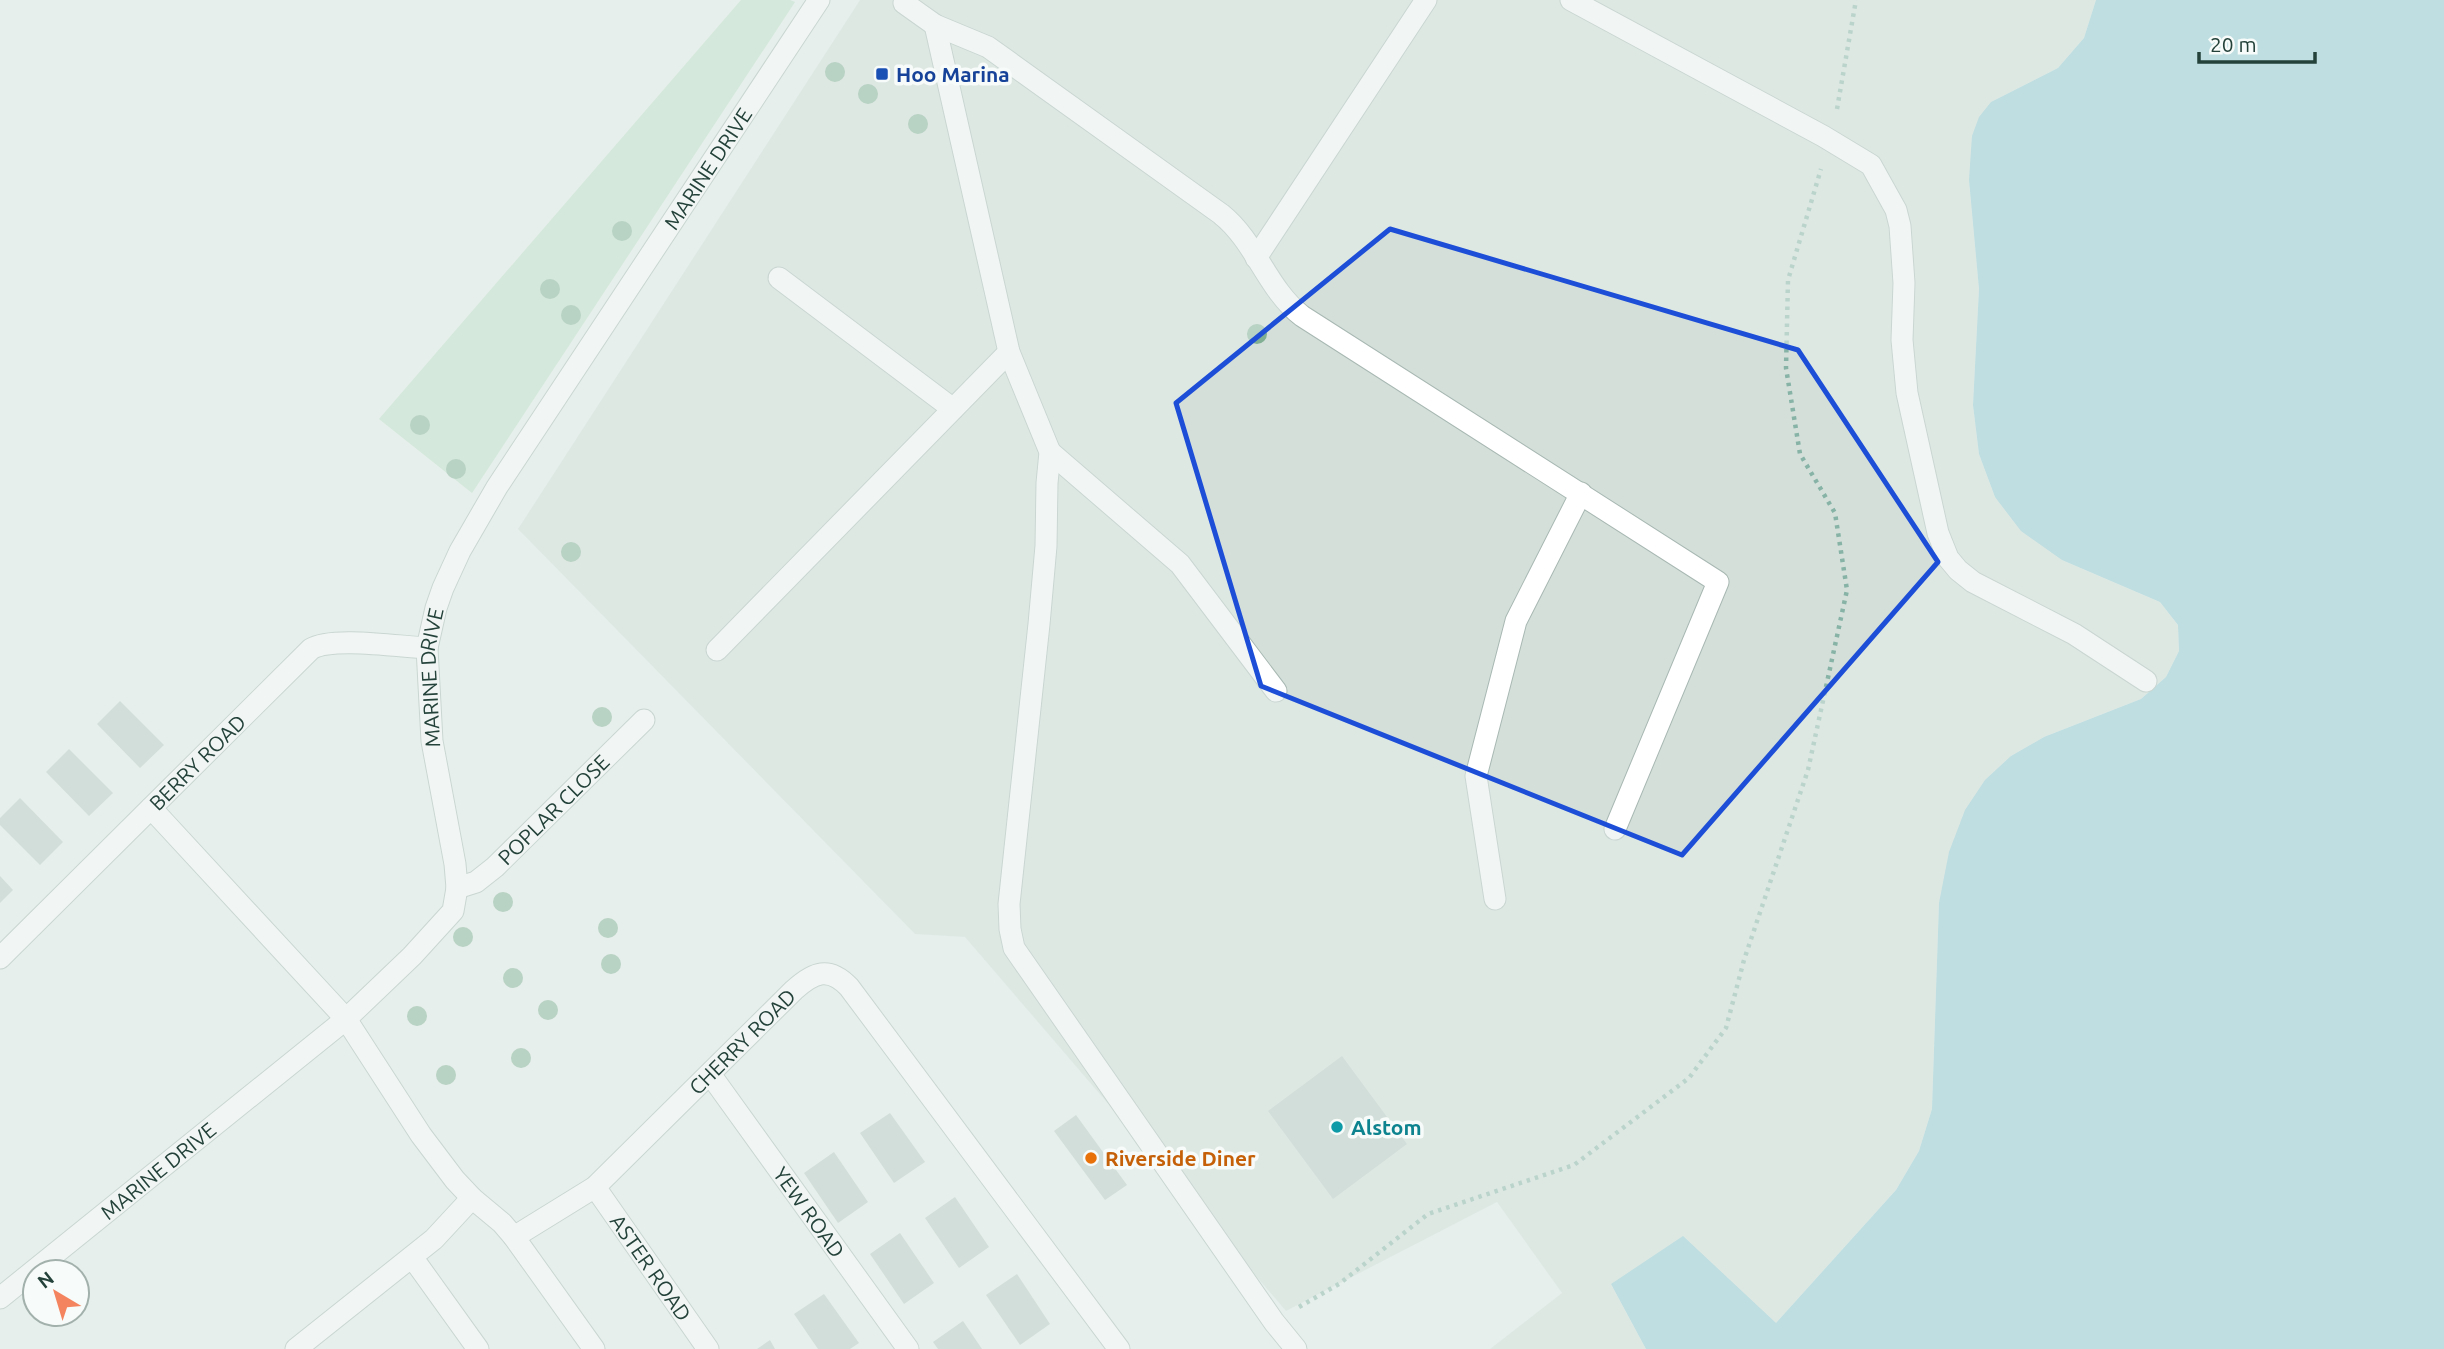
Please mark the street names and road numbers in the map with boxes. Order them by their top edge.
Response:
street label: MARINE DRIVE [659,103,756,234]
street label: MARINE DRIVE [415,605,448,748]
street label: BERRY ROAD [144,709,250,815]
street label: POPLAR CLOSE [493,750,614,869]
street label: CHERRY ROAD [684,984,800,1099]
street label: MARINE DRIVE [96,1117,220,1224]
street label: YEW ROAD [769,1162,850,1262]
street label: ASTER ROAD [606,1210,696,1325]

